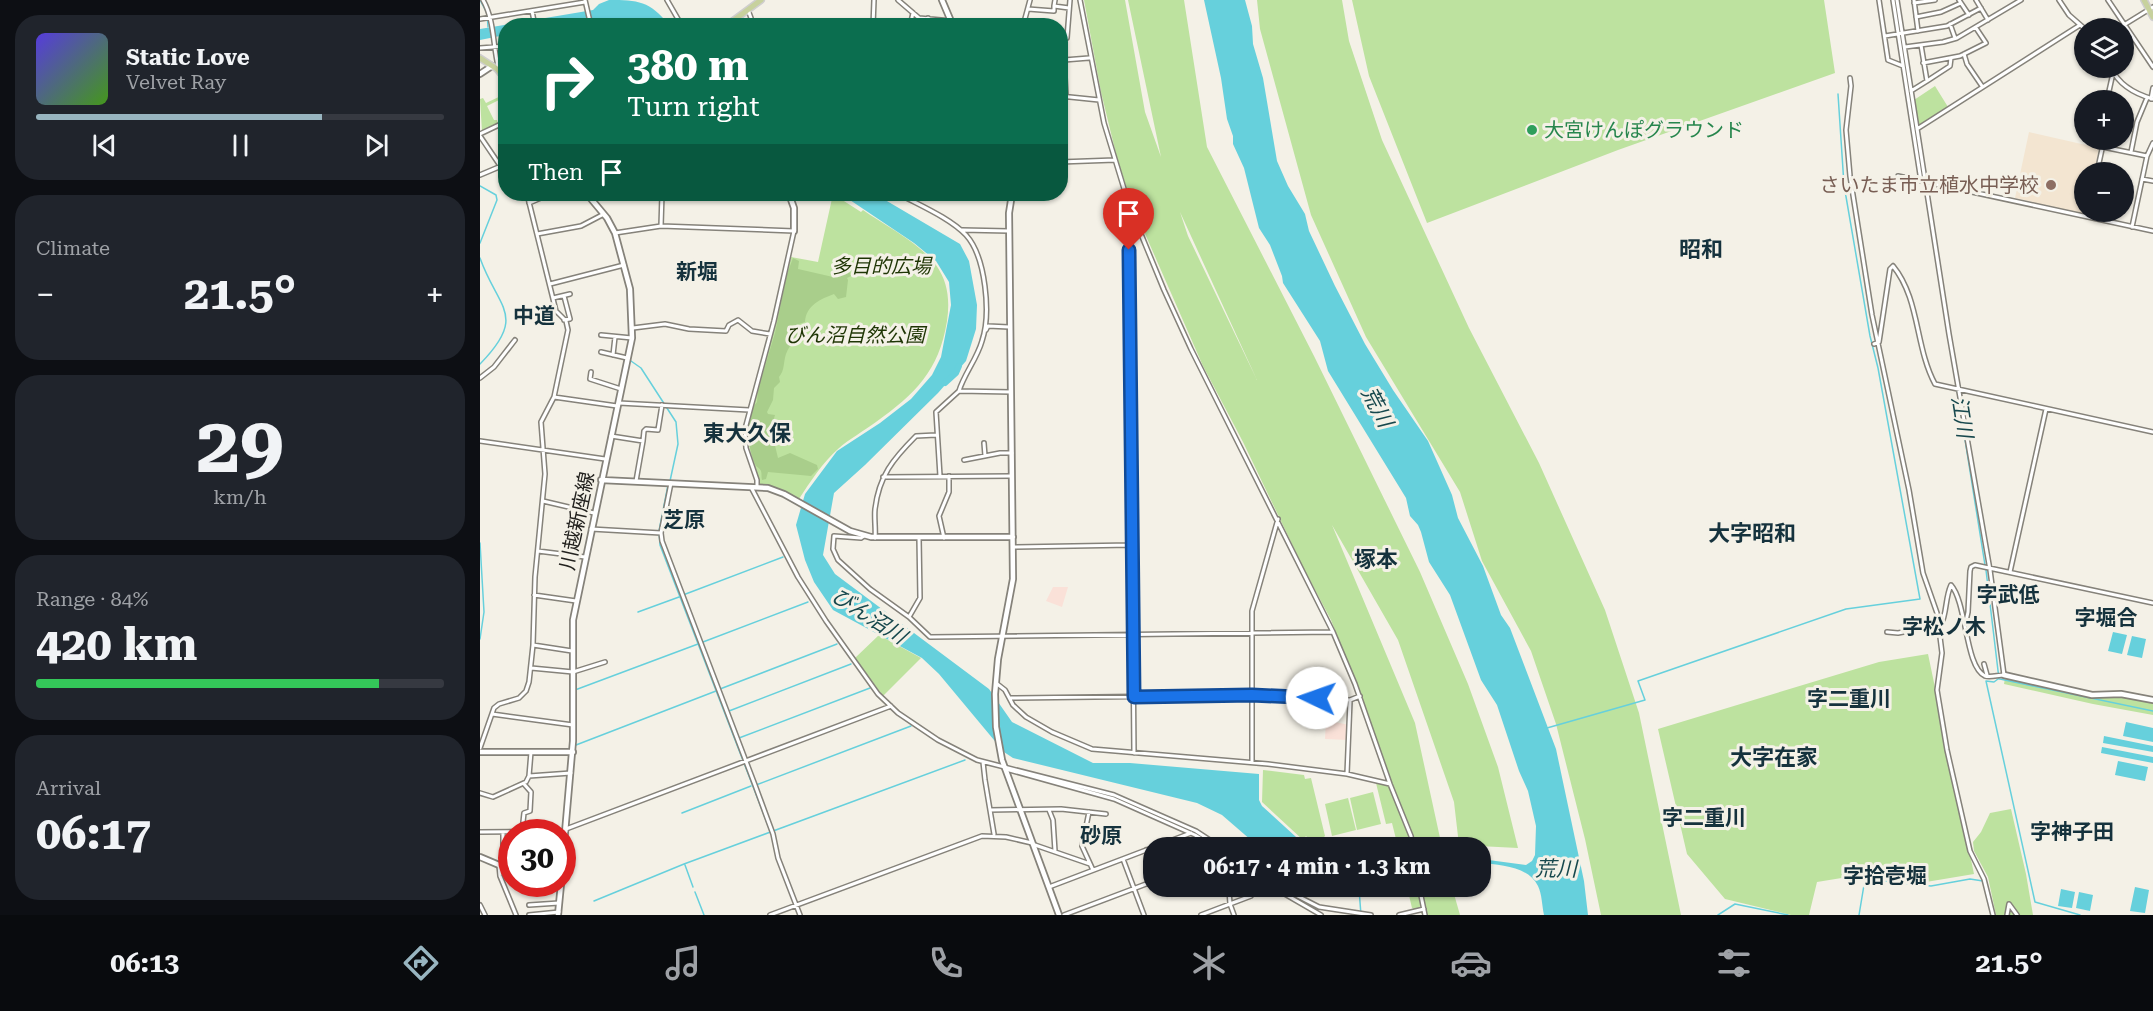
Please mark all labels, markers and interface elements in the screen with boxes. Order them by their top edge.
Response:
map controls [2074,18,2134,222]
button: layers [2074,18,2134,78]
text: 380 m [627,41,749,90]
icon: right [528,42,606,120]
text: Static Love [126,45,250,70]
text: Velvet Ray [126,70,226,94]
button: + [2074,90,2134,150]
text: Turn right [627,91,760,123]
place label: 大宮けんぽグラウンド [1544,118,1744,142]
marker: 大宮けんぽグラウンド [1525,123,1539,137]
icon: previous [88,129,121,162]
icon: pause [224,129,257,162]
icon: next [360,129,393,162]
icon: arrive [595,156,628,189]
text: Then [528,160,583,185]
button: − [2074,162,2134,222]
place label: さいたま市立植水中学校 [1820,173,2039,197]
marker: さいたま市立植水中学校 [2044,178,2058,192]
pin [1103,188,1154,250]
icon: arrive [1112,197,1145,230]
text: Climate [36,236,110,260]
district label: 昭和 [1679,237,1723,262]
park label: 多目的広場 [831,254,933,278]
district label: 新堀 [676,260,718,284]
text: 21.5° [184,267,296,320]
text: − [36,275,54,314]
text: + [426,275,444,314]
district label: 中道 [513,304,555,328]
park label: びん沼自然公園 [785,323,928,347]
water label: 荒川 [1357,383,1398,433]
water label: 江川 [1947,394,1977,442]
text: 29 [196,400,284,491]
district label: 東大久保 [703,421,791,446]
street label: 川越新座線 [555,470,599,572]
text: km/h [213,485,267,509]
district label: 芝原 [663,508,705,532]
district label: 大字昭和 [1708,521,1796,546]
district label: 塚本 [1354,547,1398,572]
water label: びん沼川 [827,583,912,650]
district label: 字武低 [1977,583,2040,607]
text: Range · 84% [36,587,148,611]
district label: 字堀合 [2075,606,2138,630]
district label: 字松ノ木 [1902,615,1986,639]
text: 420 km [36,618,197,671]
position arrow [1285,666,1349,730]
district label: 字二重川 [1807,687,1891,711]
district label: 大字在家 [1730,745,1818,770]
text: Arrival [36,776,101,800]
district label: 字二重川 [1662,806,1746,830]
text: 06:17 [36,807,151,860]
speed limit sign: 30 [498,819,576,897]
district label: 字神子田 [2030,820,2114,844]
district label: 砂原 [1080,824,1122,848]
text: 06:17 · 4 min · 1.3 km [1204,854,1430,879]
water label: 荒川 [1535,857,1579,881]
district label: 字拾壱堀 [1843,864,1927,888]
icon: directions [400,942,442,984]
icon: music [662,942,704,984]
icon: phone [925,942,967,984]
icon: climate [1188,942,1230,984]
icon: car [1450,942,1492,984]
icon: filters [1713,942,1755,984]
text: 06:13 [110,947,179,979]
text: 21.5° [1975,947,2043,979]

